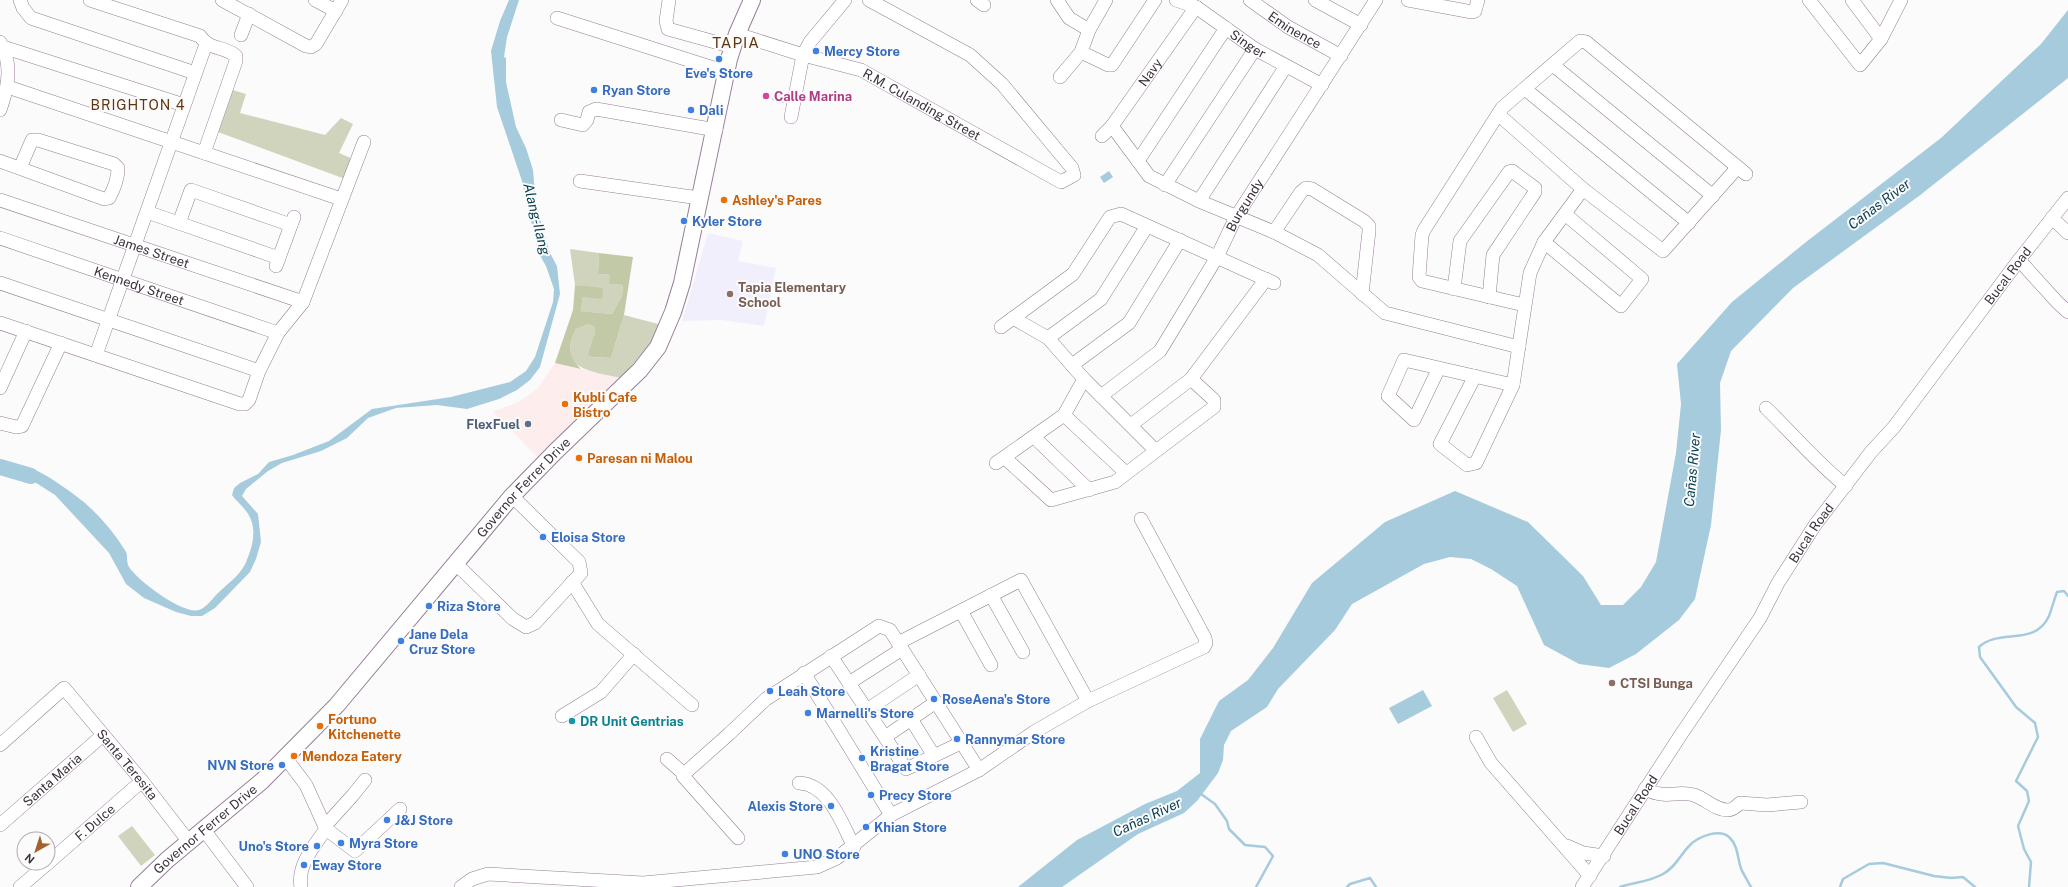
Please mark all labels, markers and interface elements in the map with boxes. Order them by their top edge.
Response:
street label: Eminence [1266,8,1324,51]
street label: Singer [1227,26,1269,61]
district label: TAPIA [712,34,760,51]
place label: Mercy Store [824,44,900,59]
marker: Mercy Store [811,46,821,56]
marker: Eve's Store [714,54,724,64]
street label: Navy [1135,55,1165,89]
street label: R.M. Culanding Street [860,65,983,143]
place label: Eve's Store [685,66,753,81]
place label: Ryan Store [602,83,670,98]
marker: Ryan Store [589,85,599,95]
place label: Calle Marina [774,89,852,104]
marker: Calle Marina [761,91,771,101]
district label: BRIGHTON 4 [90,97,186,113]
place label: Dali [699,103,723,118]
marker: Dali [686,105,696,115]
water label: Cañas River [1845,175,1914,233]
street label: Burgundy [1223,176,1266,234]
water label: Alang-Ilang [520,181,554,257]
place label: Ashley's Pares [732,193,822,208]
marker: Ashley's Pares [719,195,729,205]
place label: Kyler Store [692,214,762,229]
marker: Kyler Store [679,216,689,226]
street label: James Street [112,231,191,271]
street label: Bucal Road [1981,244,2034,307]
street label: Kennedy Street [92,263,186,308]
place label: Tapia Elementary School [738,280,847,310]
marker: Tapia Elementary School [725,289,735,299]
place label: Kubli Cafe Bistro [573,390,637,420]
marker: Kubli Cafe Bistro [560,399,570,409]
place label: FlexFuel [466,417,520,432]
marker: FlexFuel [523,419,533,429]
water label: Cañas River [1681,432,1703,508]
street label: Governor Ferrer Drive [473,434,573,540]
place label: Paresan ni Malou [587,451,693,466]
marker: Paresan ni Malou [574,453,584,463]
street label: Bucal Road [1786,500,1836,565]
place label: Eloisa Store [551,530,626,545]
marker: Eloisa Store [538,532,548,542]
place label: Riza Store [437,599,501,614]
marker: Riza Store [424,601,434,611]
place label: Jane Dela Cruz Store [409,627,475,657]
marker: Jane Dela Cruz Store [396,636,406,646]
place label: CTSI Bunga [1620,676,1693,691]
marker: CTSI Bunga [1607,678,1617,688]
place label: Leah Store [778,684,845,699]
marker: Leah Store [765,686,775,696]
place label: RoseAena's Store [942,692,1050,707]
marker: RoseAena's Store [929,694,939,704]
place label: Marnelli's Store [816,706,914,721]
marker: Marnelli's Store [803,708,813,718]
place label: Fortuno Kitchenette [328,712,401,742]
place label: DR Unit Gentrias [580,714,684,729]
marker: DR Unit Gentrias [567,716,577,726]
marker: Fortuno Kitchenette [315,721,325,731]
street label: Santa Teresita [94,726,161,803]
place label: Rannymar Store [965,732,1065,747]
marker: Rannymar Store [952,734,962,744]
place label: Kristine Bragat Store [870,744,949,774]
place label: Mendoza Eatery [302,749,403,764]
street label: Santa Maria [20,750,84,809]
marker: Mendoza Eatery [289,751,299,761]
marker: Kristine Bragat Store [857,753,867,763]
place label: NVN Store [207,758,274,773]
marker: NVN Store [277,760,287,770]
street label: Bucal Road [1610,772,1660,838]
street label: Governor Ferrer Drive [150,781,260,877]
place label: Precy Store [879,788,952,803]
marker: Precy Store [866,790,876,800]
water label: Cañas River [1110,794,1185,840]
place label: Alexis Store [748,799,823,814]
street label: F. Dulce [72,801,118,844]
marker: Alexis Store [826,801,836,811]
place label: J&J Store [395,813,453,828]
marker: J&J Store [382,815,392,825]
place label: Khian Store [874,820,947,835]
marker: Khian Store [861,822,871,832]
north arrow [16,831,56,871]
place label: Myra Store [349,836,418,851]
marker: Myra Store [336,838,346,848]
place label: Uno's Store [239,839,309,854]
marker: Uno's Store [312,841,322,851]
place label: UNO Store [793,847,860,862]
marker: UNO Store [780,849,790,859]
text: N [23,851,37,866]
place label: Eway Store [312,858,382,873]
marker: Eway Store [299,860,309,870]

